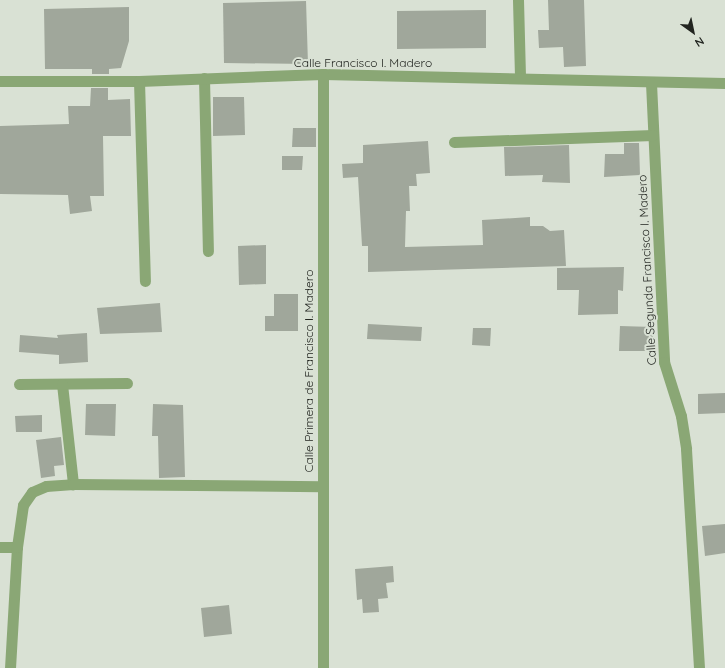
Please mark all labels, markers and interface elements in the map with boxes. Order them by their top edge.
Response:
north arrow [673,12,713,52]
text: N [692,34,707,50]
street label: Calle Francisco I. Madero [294,56,432,70]
street label: Calle Segunda Francisco I. Madero [635,174,659,366]
street label: Calle Primera de Francisco I. Madero [302,270,316,472]

